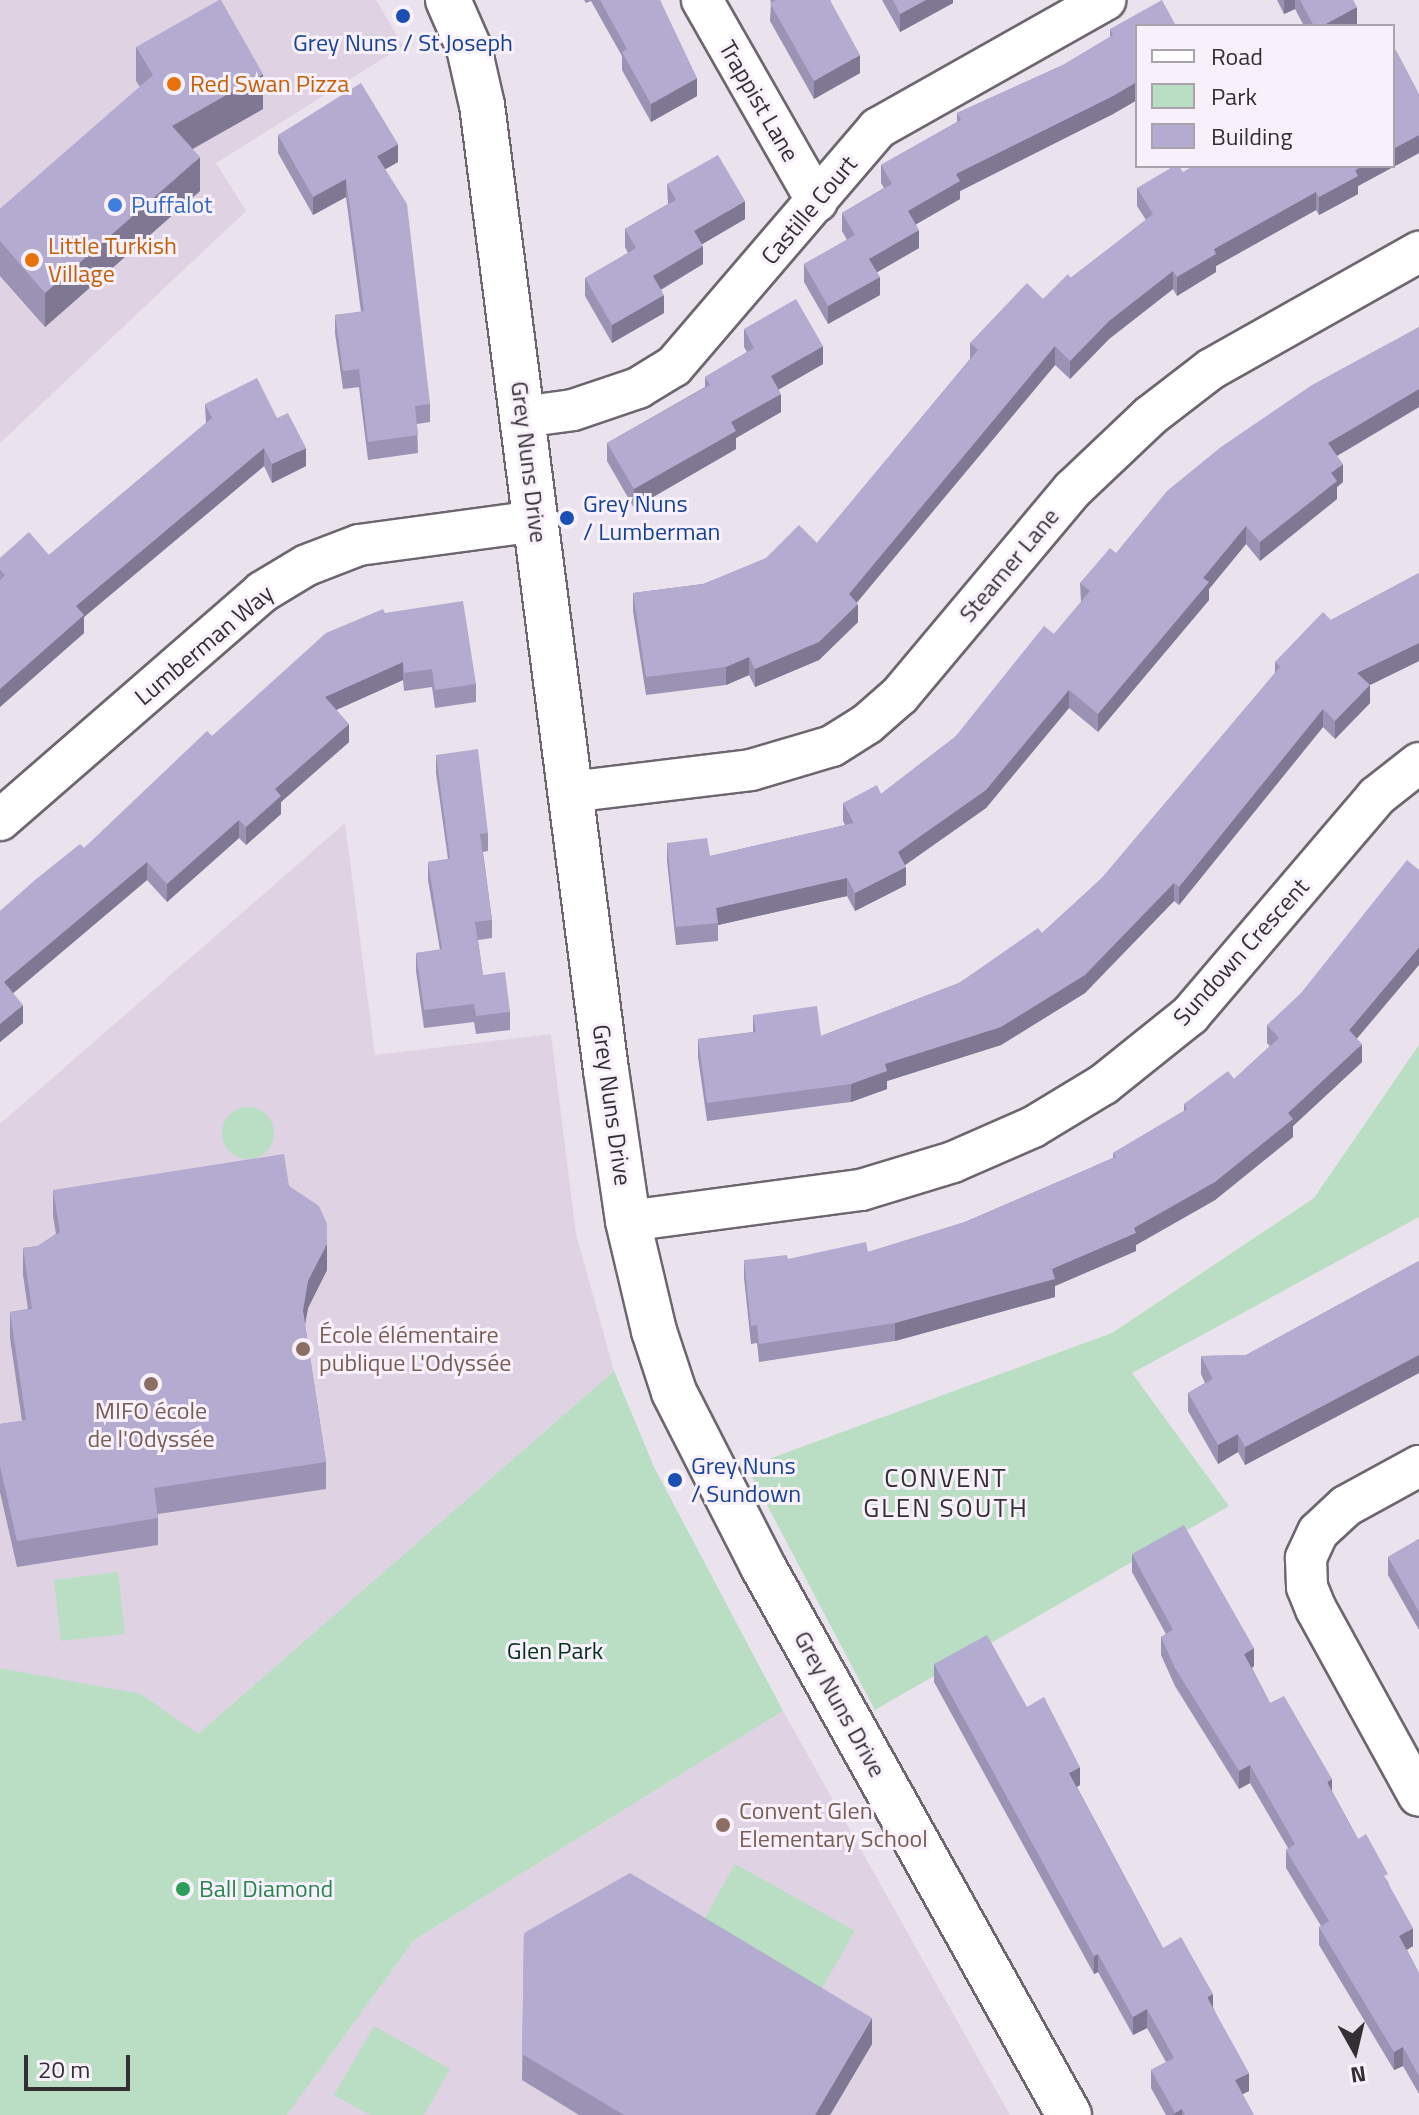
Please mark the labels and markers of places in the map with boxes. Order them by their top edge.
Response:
marker: Grey Nuns / St Joseph [394,7,412,25]
place label: Grey Nuns / St Joseph [293,29,513,57]
place label: Red Swan Pizza [190,70,349,98]
marker: Red Swan Pizza [165,75,183,93]
place label: Puffalot [131,191,212,219]
marker: Puffalot [106,196,124,214]
place label: Little Turkish Village [48,232,177,288]
marker: Little Turkish Village [23,251,41,269]
place label: Grey Nuns / Lumberman [583,490,720,546]
marker: Grey Nuns / Lumberman [558,509,576,527]
place label: École élémentaire publique L'Odyssée [319,1321,511,1377]
marker: École élémentaire publique L'Odyssée [294,1340,312,1358]
marker: MIFO école de l'Odyssée [142,1375,160,1393]
place label: MIFO école de l'Odyssée [87,1397,215,1453]
place label: Grey Nuns / Sundown [691,1452,801,1508]
marker: Grey Nuns / Sundown [666,1471,684,1489]
place label: Convent Glen Elementary School [739,1797,928,1853]
marker: Convent Glen Elementary School [714,1816,732,1834]
place label: Ball Diamond [199,1875,333,1903]
marker: Ball Diamond [174,1880,192,1898]

